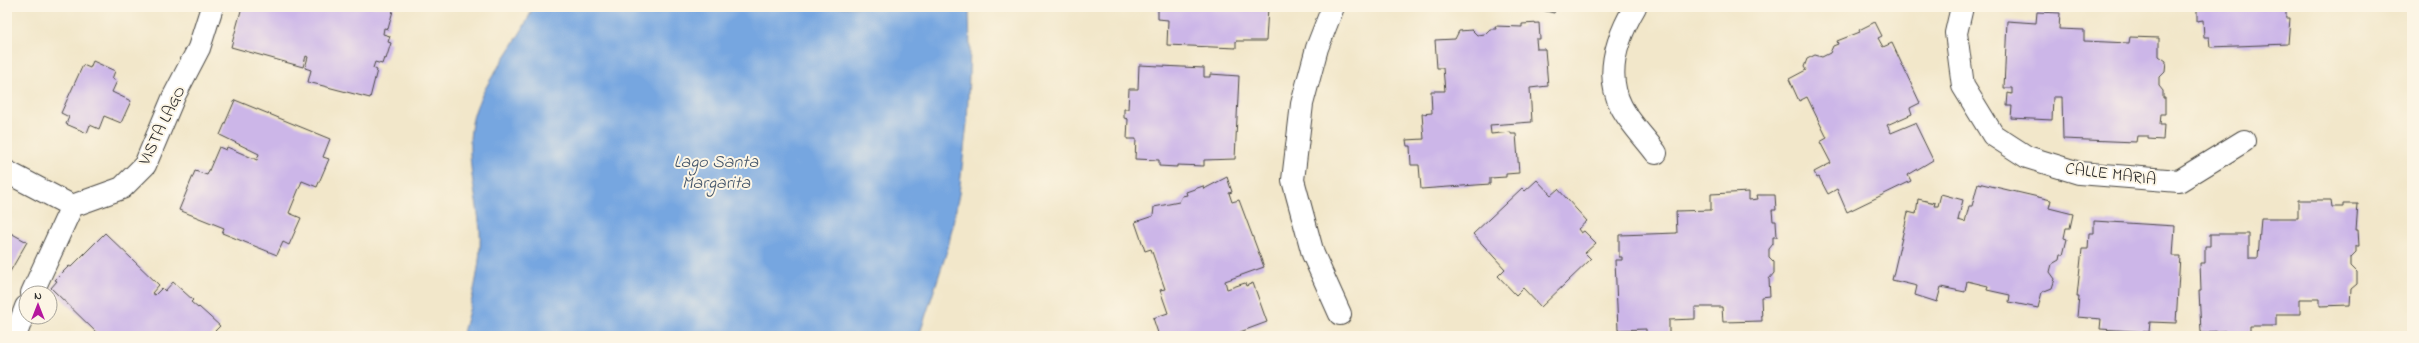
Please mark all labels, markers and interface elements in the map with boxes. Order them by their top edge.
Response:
street label: VISTA LAGO [132,82,192,170]
water label: Lago Santa Margarita [674,150,758,197]
street label: CALLE MARIA [2064,156,2158,192]
north arrow [18,285,58,325]
text: N [34,288,42,304]

